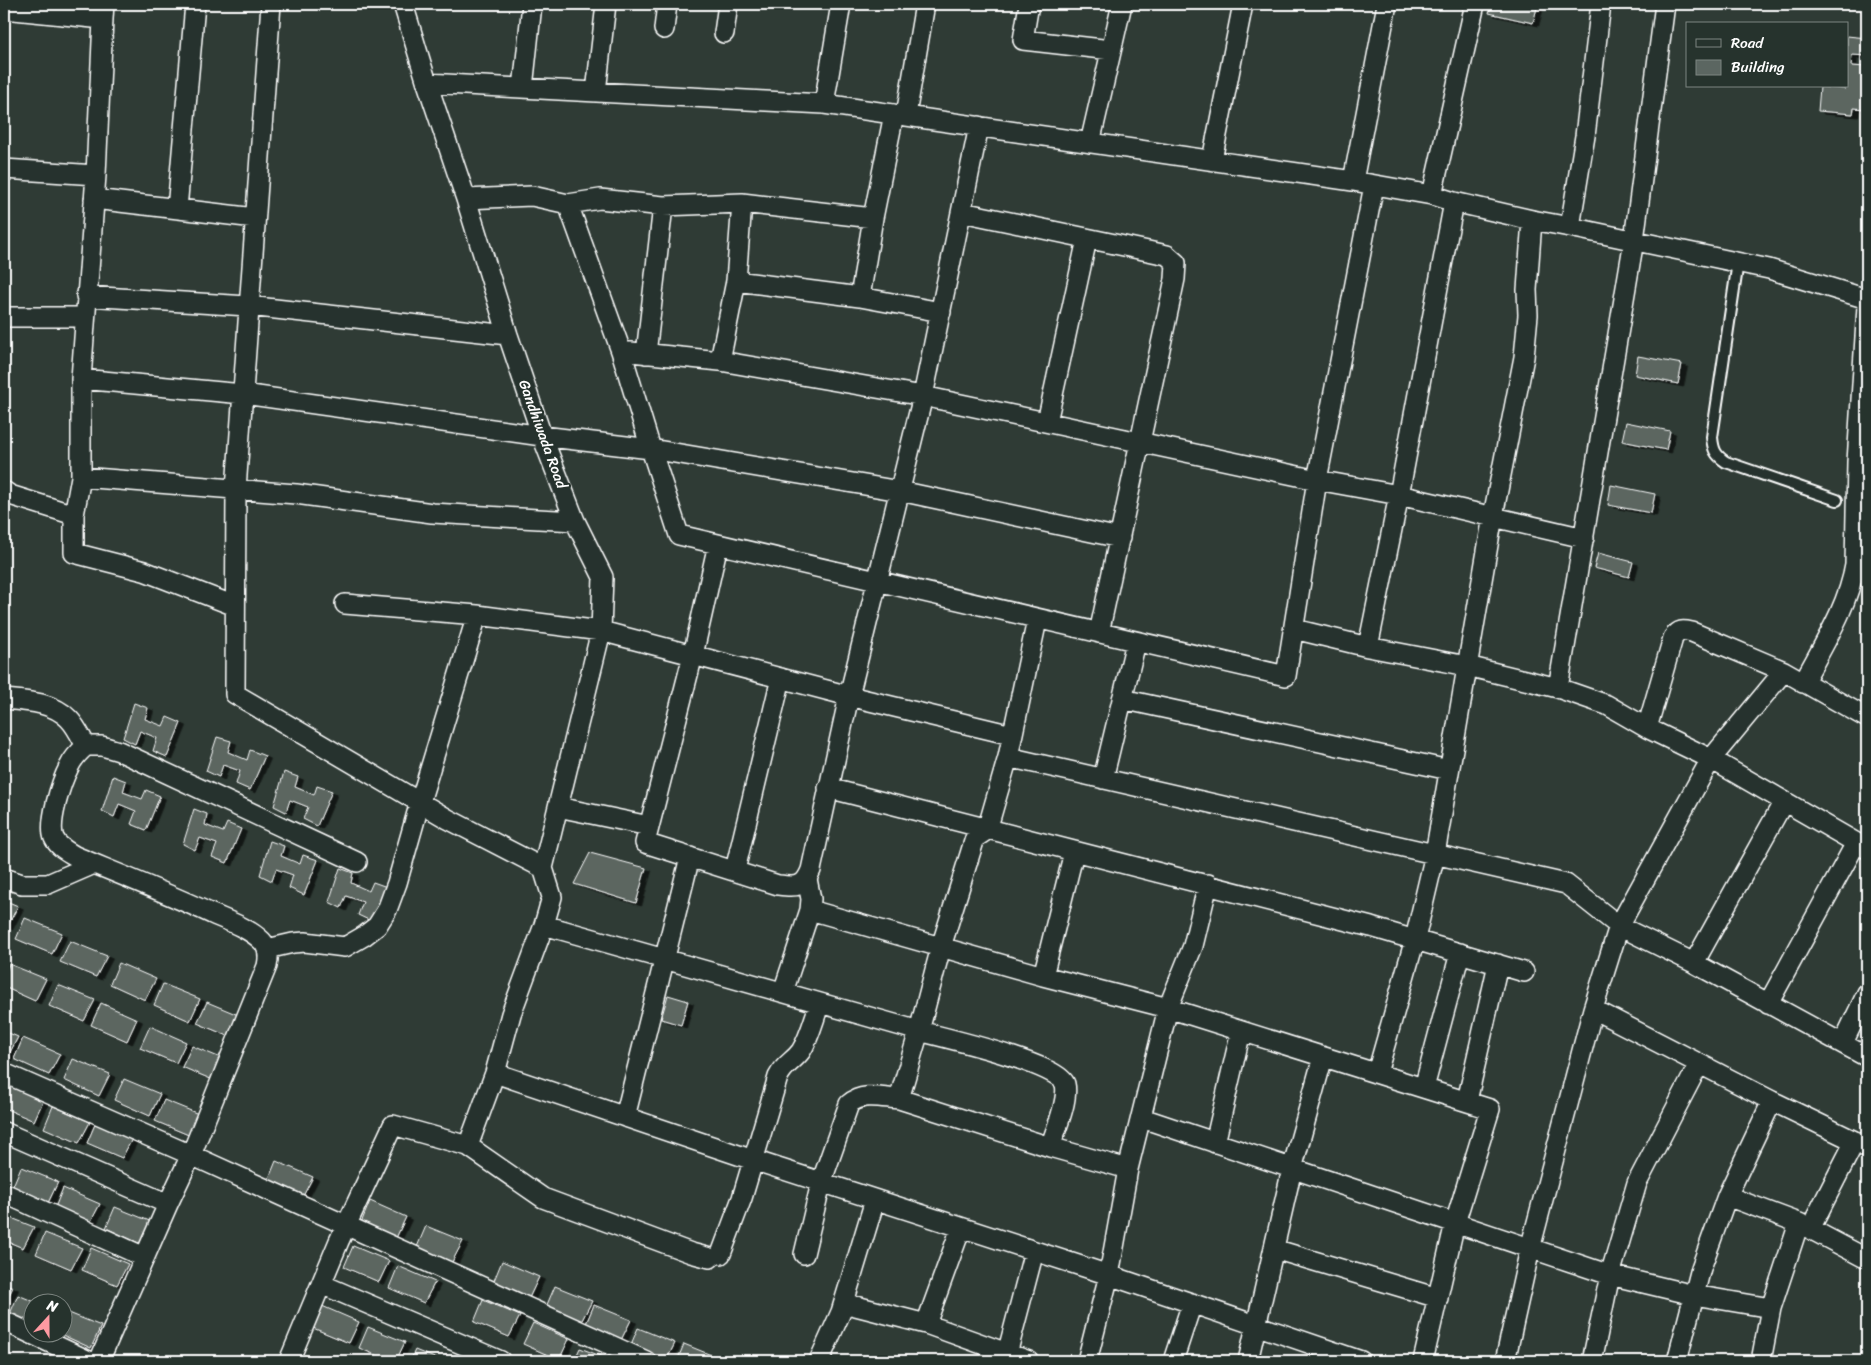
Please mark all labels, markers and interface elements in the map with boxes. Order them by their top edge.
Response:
legend [1686,22,1848,88]
text: Road [1731,30,1764,56]
text: Building [1731,54,1785,80]
street label: Gandhiwada Road [511,376,575,493]
north arrow [22,1292,72,1342]
text: N [43,1293,62,1320]

